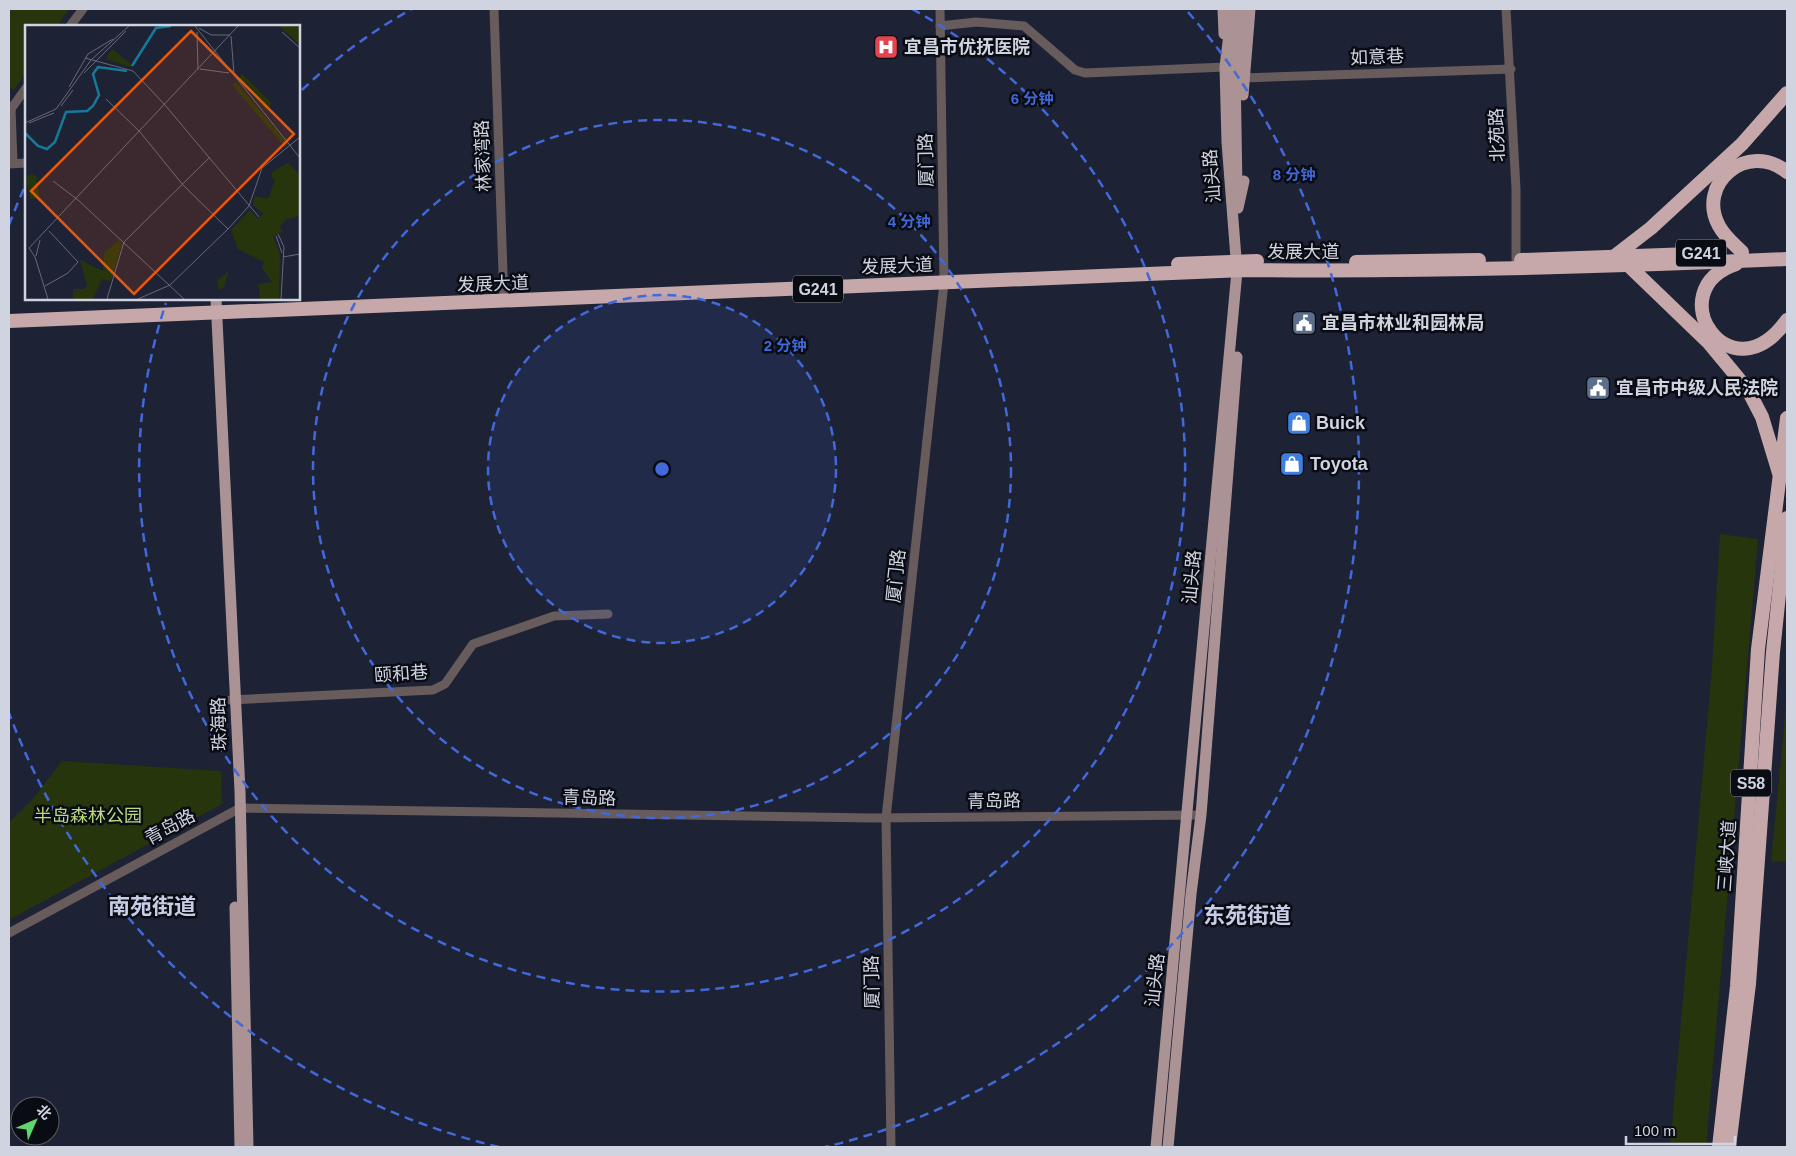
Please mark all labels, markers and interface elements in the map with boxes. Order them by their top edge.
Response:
inset map [25,25,300,300]
hospital icon: 宜昌市优抚医院 [873,34,899,60]
place label: 宜昌市优抚医院 [904,37,1030,57]
street label: 如意巷 [1350,46,1404,68]
text: 6 分钟 [1011,90,1053,107]
street label: 北苑路 [1486,108,1508,162]
street label: 林家湾路 [472,120,494,192]
street label: 厦门路 [916,133,936,187]
street label: 汕头路 [1200,148,1224,204]
text: 8 分钟 [1273,166,1315,183]
text: 4 分钟 [888,213,930,230]
road number: G241 [1676,240,1726,266]
street label: 发展大道 [1267,242,1339,262]
street label: 发展大道 [861,255,933,277]
street label: 发展大道 [457,273,529,295]
road number: G241 [793,276,843,302]
public building icon: 宜昌市林业和园林局 [1291,310,1317,336]
place label: 宜昌市林业和园林局 [1322,313,1484,333]
text: 2 分钟 [764,337,806,354]
public building icon: 宜昌市中级人民法院 [1585,375,1611,401]
place label: 宜昌市中级人民法院 [1616,378,1778,398]
shop icon: Buick [1286,410,1312,436]
place label: Buick [1316,413,1366,433]
shop icon: Toyota [1279,451,1305,477]
place label: Toyota [1310,454,1369,474]
centre of rings [653,460,671,478]
street label: 厦门路 [883,548,909,604]
street label: 汕头路 [1180,549,1204,605]
street label: 颐和巷 [373,662,429,686]
street label: 珠海路 [208,697,230,751]
road number: S58 [1731,770,1771,796]
street label: 青岛路 [562,788,616,808]
street label: 青岛路 [967,791,1021,811]
street label: 青岛路 [142,805,198,849]
park label: 半岛森林公园 [34,806,142,826]
street label: 三峡大道 [1715,819,1739,893]
district label: 南苑街道 [108,894,196,919]
district label: 东苑街道 [1203,903,1291,928]
street label: 汕头路 [1142,952,1168,1008]
street label: 厦门路 [862,955,882,1009]
north arrow [10,1096,60,1146]
text: 北 [34,1101,55,1122]
scale bar [1626,1114,1735,1146]
text: 100 m [1634,1122,1676,1139]

